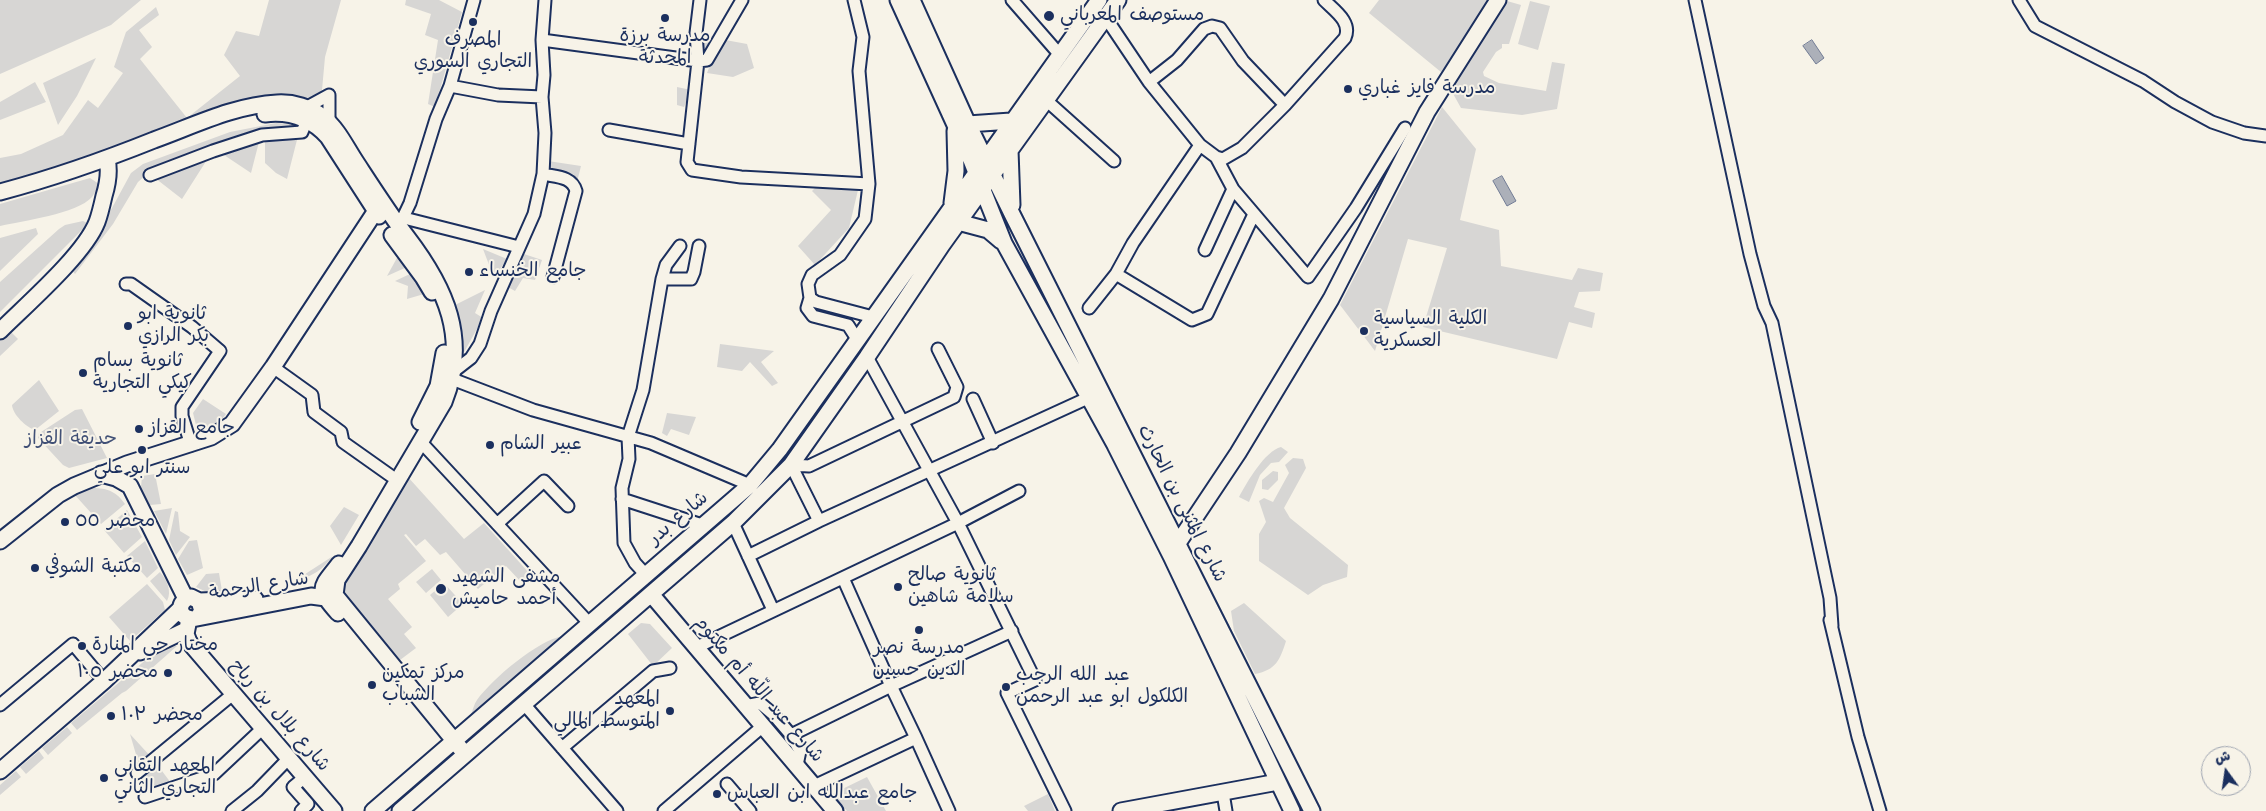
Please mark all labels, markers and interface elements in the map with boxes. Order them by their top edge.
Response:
place label: مستوصف المعرباني [1060,5,1204,27]
marker: مستوصف المعرباني [1042,9,1056,23]
marker: مدرسة برزة المحدثة [659,12,671,24]
marker: المصرف التجاري السوري [467,16,479,28]
place label: مدرسة برزة المحدثة [620,26,710,70]
place label: المصرف التجاري السوري [414,30,532,74]
place label: مدرسة فايز غباري [1358,78,1495,100]
marker: مدرسة فايز غباري [1342,83,1354,95]
place label: جامع الخنساء [479,261,586,283]
marker: جامع الخنساء [463,266,475,278]
place label: ثانوية ابو بكر الرازي [138,304,209,348]
place label: الكلية السياسية العسكرية [1374,309,1487,353]
marker: ثانوية ابو بكر الرازي [122,320,134,332]
marker: الكلية السياسية العسكرية [1358,325,1370,337]
place label: ثانوية بسام كيكي التجارية [93,351,192,395]
marker: ثانوية بسام كيكي التجارية [77,367,89,379]
place label: جامع القزاز [149,418,235,440]
street label: شارع المثنى بن الحارث [1132,422,1230,586]
marker: جامع القزاز [133,423,145,435]
park label: حديقة القزاز [25,429,117,451]
place label: عبير الشام [500,434,582,456]
marker: عبير الشام [484,439,496,451]
marker: سنتر ابو علي [136,444,148,456]
place label: سنتر ابو علي [94,458,190,480]
street label: شارع بدر [644,487,714,551]
place label: محضر ٥٥ [75,511,155,533]
marker: محضر ٥٥ [59,516,71,528]
place label: مكتبة الشوفي [45,557,141,579]
marker: مكتبة الشوفي [29,562,41,574]
place label: ثانوية صالح سلامة شاهين [908,565,1014,609]
place label: مشفى الشهيد أحمد حاميش [452,567,560,611]
street label: شارع الرحمة [208,568,310,606]
marker: ثانوية صالح سلامة شاهين [892,581,904,593]
marker: مشفى الشهيد أحمد حاميش [434,582,448,596]
street label: شارع عبد اللّه أم مكتوم [688,612,828,768]
marker: مدرسة نصر الدين حسين [913,624,925,636]
place label: مختار حي المنارة [92,635,218,657]
place label: مدرسة نصر الدين حسين [872,638,966,682]
marker: مختار حي المنارة [76,640,88,652]
street label: شارع بلال بن رباح [224,655,334,777]
place label: محضر ١٠٥ [77,662,158,684]
place label: مركز تمكين الشباب [382,663,465,707]
place label: عبد الله الرجب الكلكول ابو عبد الرحمن [1016,665,1188,709]
marker: محضر ١٠٥ [162,667,174,679]
marker: مركز تمكين الشباب [366,679,378,691]
marker: عبد الله الرجب الكلكول ابو عبد الرحمن [1000,681,1012,693]
place label: المعهد المتوسط المالي [554,689,660,733]
place label: محضر ١٠٣ [121,705,203,727]
marker: المعهد المتوسط المالي [664,705,676,717]
marker: محضر ١٠٣ [105,710,117,722]
north arrow [2201,746,2251,796]
text: ش [2213,746,2233,769]
place label: المعهد التقاني التجاري الثاني [114,756,216,800]
marker: المعهد التقاني التجاري الثاني [98,772,110,784]
place label: جامع عبدالله ابن العباس [727,783,917,805]
marker: جامع عبدالله ابن العباس [711,788,723,800]

